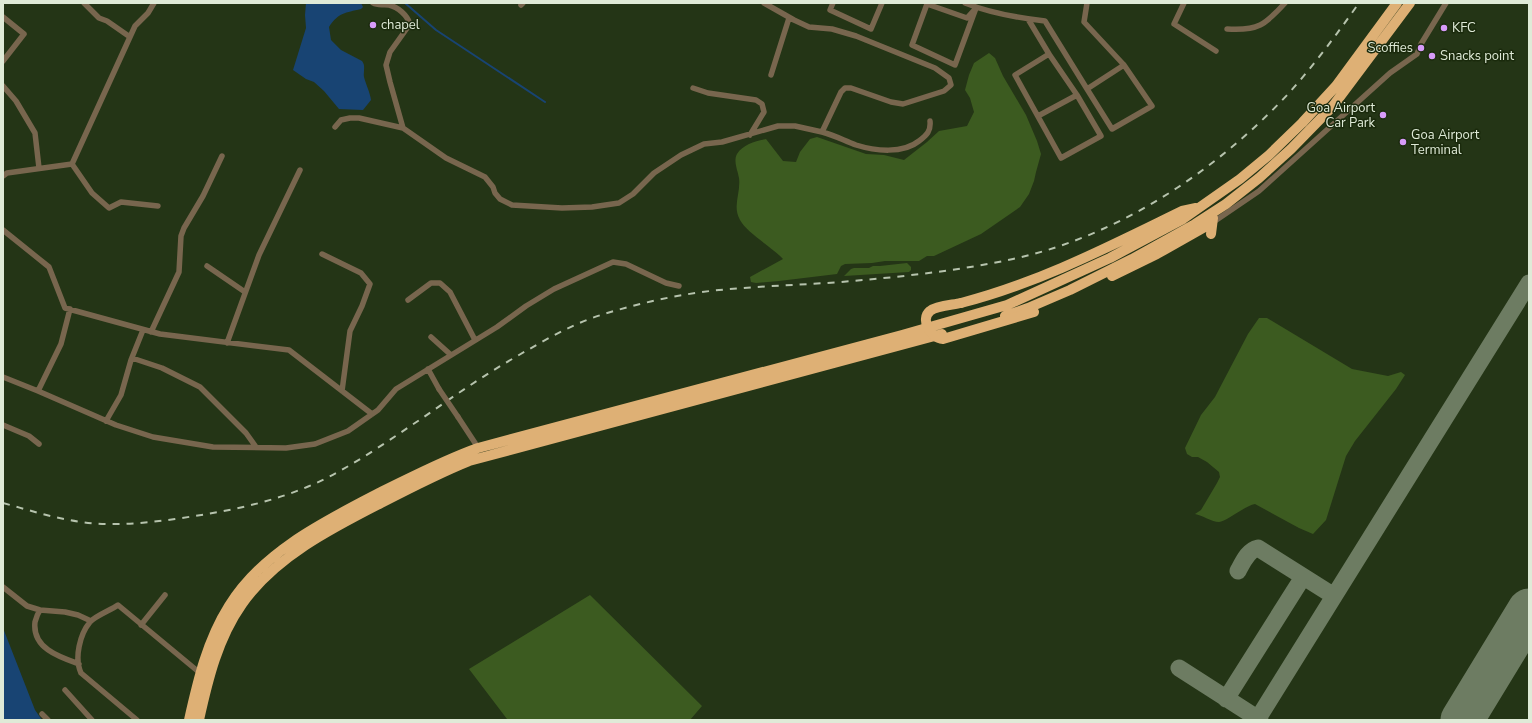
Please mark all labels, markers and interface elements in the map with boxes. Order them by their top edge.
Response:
place label: chapel [381,16,420,34]
place label: KFC [1452,19,1476,37]
marker: chapel [368,20,378,30]
marker: KFC [1439,23,1449,33]
place label: Scoffies [1367,39,1413,57]
marker: Scoffies [1416,43,1426,53]
place label: Snacks point [1440,47,1514,65]
marker: Snacks point [1427,51,1437,61]
place label: Goa Airport Car Park [1307,99,1375,132]
marker: Goa Airport Car Park [1378,110,1388,120]
place label: Goa Airport Terminal [1411,126,1480,159]
marker: Goa Airport Terminal [1398,137,1408,147]

